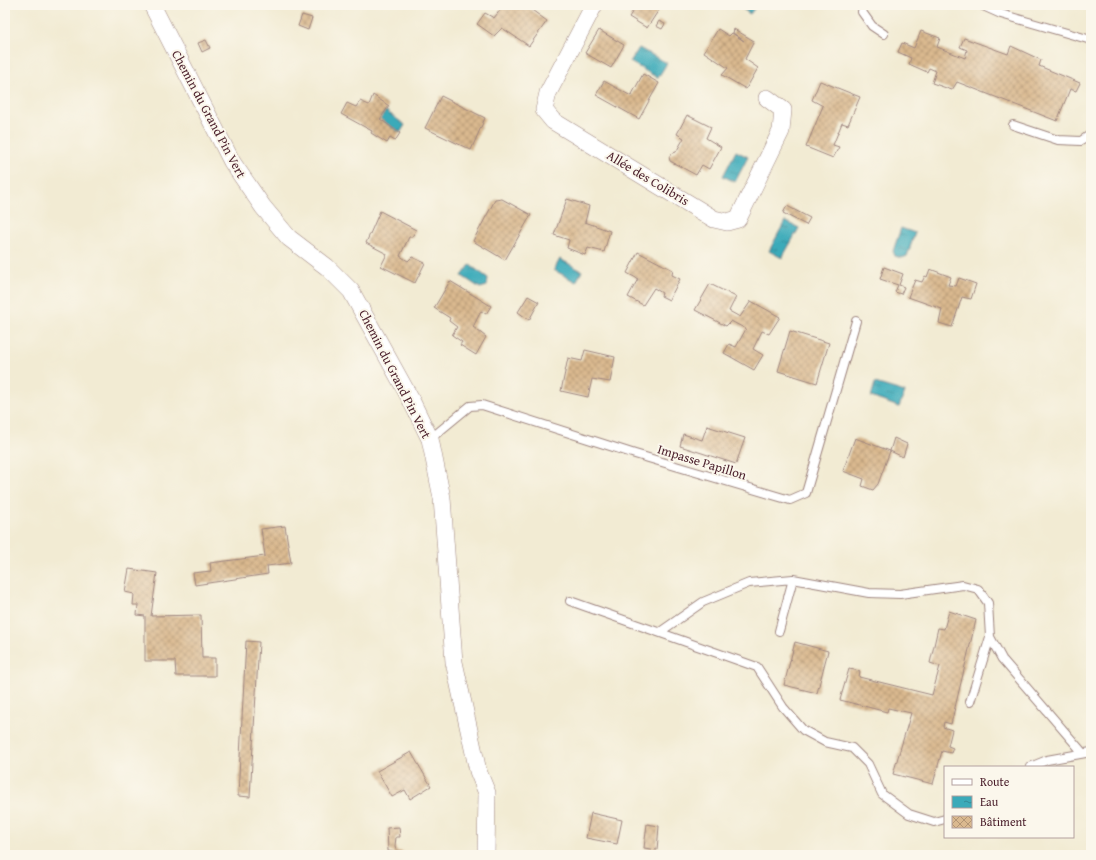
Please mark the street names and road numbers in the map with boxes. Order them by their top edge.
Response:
street label: Chemin du Grand Pin Vert [167,47,251,182]
street label: Allée des Colibris [603,146,693,210]
street label: Chemin du Grand Pin Vert [354,306,436,442]
street label: Impasse Papillon [655,439,749,485]

